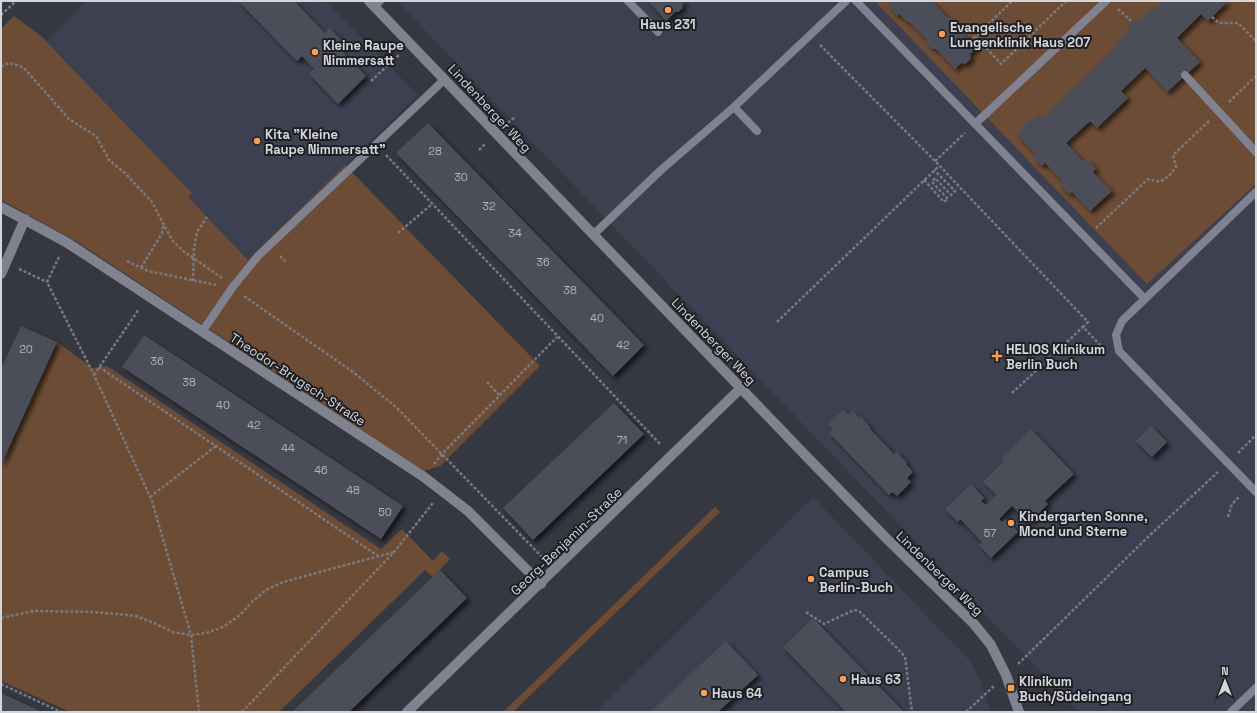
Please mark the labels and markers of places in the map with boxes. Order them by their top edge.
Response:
marker: Haus 231 [663,5,673,15]
place label: Haus 231 [640,16,696,33]
place label: Evangelische Lungenklinik Haus 207 [950,19,1090,51]
marker: Evangelische Lungenklinik Haus 207 [937,29,947,39]
place label: Kleine Raupe Nimmersatt [323,37,404,69]
marker: Kleine Raupe Nimmersatt [310,47,320,57]
place label: Kita "Kleine Raupe Nimmersatt" [265,126,386,158]
marker: Kita "Kleine Raupe Nimmersatt" [252,136,262,146]
place label: HELIOS Klinikum Berlin Buch [1006,341,1105,373]
marker: HELIOS Klinikum Berlin Buch [991,350,1003,362]
place label: Kindergarten Sonne, Mond und Sterne [1019,508,1148,540]
marker: Kindergarten Sonne, Mond und Sterne [1006,518,1016,528]
place label: Campus Berlin-Buch [819,564,893,596]
marker: Campus Berlin-Buch [806,574,816,584]
place label: Haus 63 [851,671,901,688]
place label: Klinikum Buch/Südeingang [1019,673,1132,705]
marker: Haus 63 [838,674,848,684]
marker: Klinikum Buch/Südeingang [1006,683,1016,693]
place label: Haus 64 [712,685,762,702]
marker: Haus 64 [699,688,709,698]

